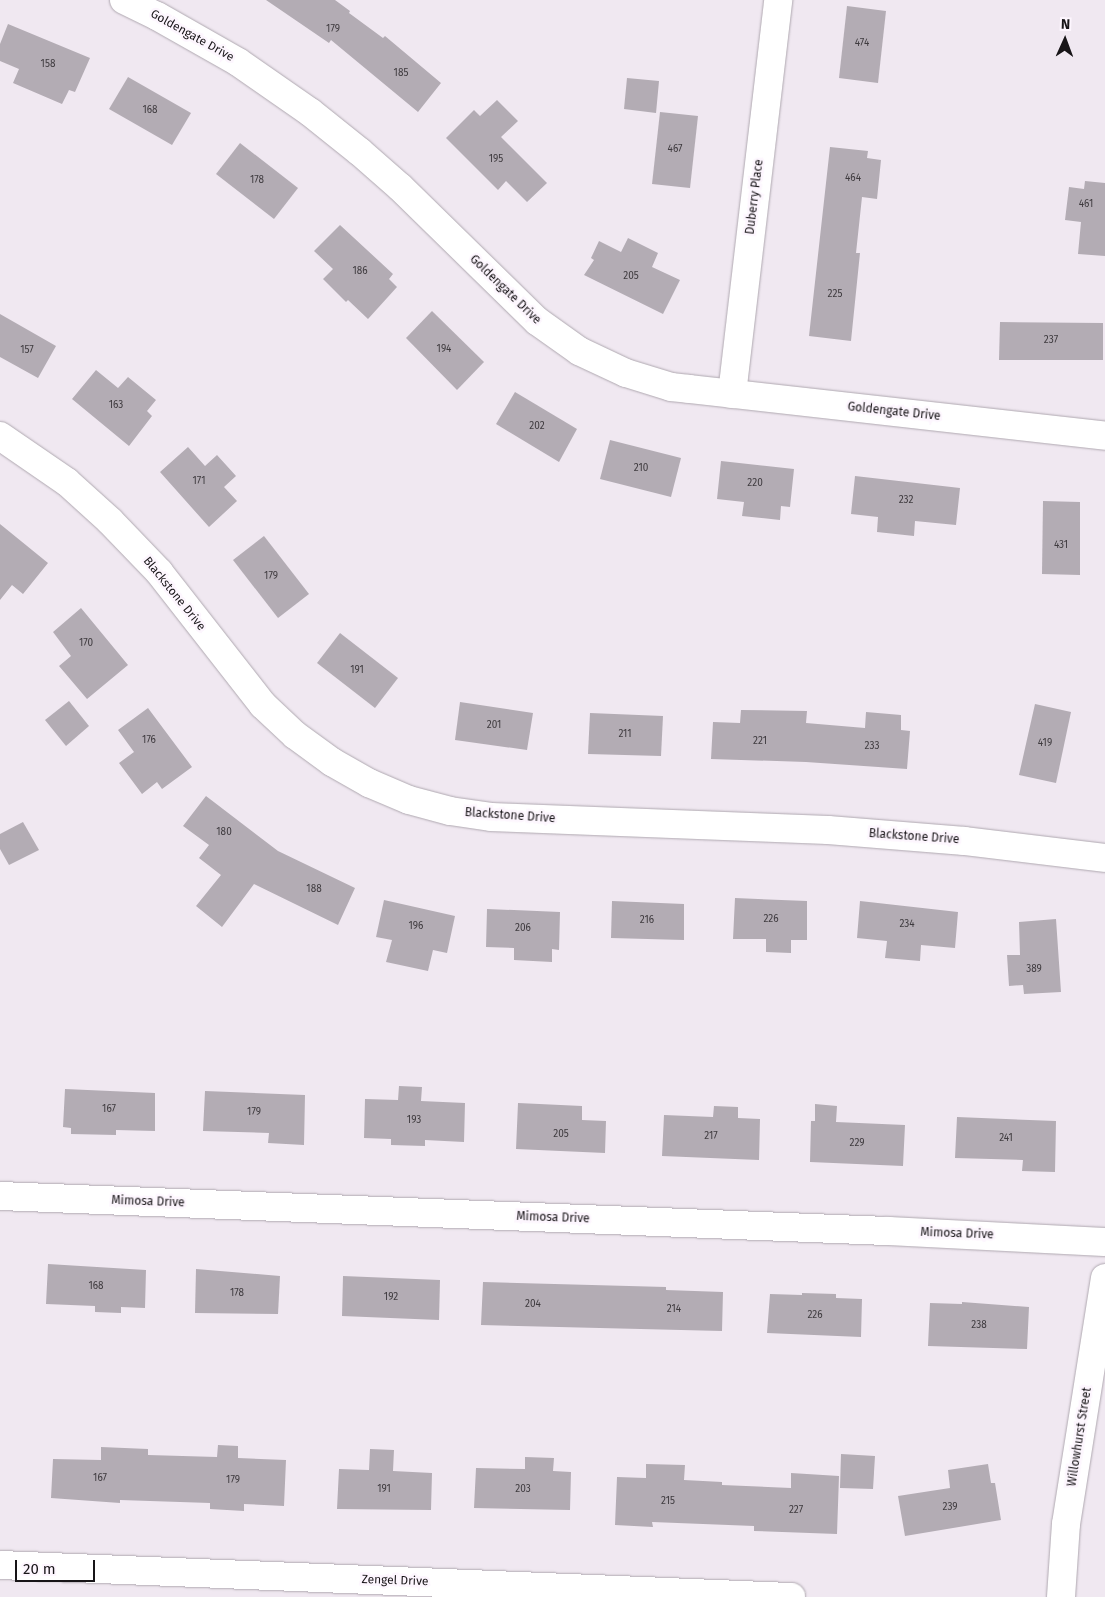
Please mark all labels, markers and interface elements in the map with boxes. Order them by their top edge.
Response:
street label: Goldengate Drive [148,7,236,65]
north arrow [1040,15,1090,65]
text: N [1061,16,1070,33]
house number: 179 [326,24,340,36]
house number: 474 [855,38,869,50]
house number: 158 [41,59,55,71]
house number: 185 [394,68,408,80]
house number: 168 [142,105,158,117]
house number: 467 [668,144,682,156]
house number: 195 [489,154,503,166]
street label: Duberry Place [743,159,767,235]
house number: 464 [845,173,861,185]
house number: 178 [250,175,264,187]
house number: 461 [1079,199,1093,211]
street label: Goldengate Drive [466,252,544,328]
house number: 186 [352,266,368,278]
house number: 205 [623,271,639,283]
house number: 225 [828,289,842,301]
house number: 237 [1044,335,1058,347]
house number: 194 [437,344,451,356]
house number: 157 [20,345,34,357]
house number: 163 [109,400,123,412]
street label: Goldengate Drive [847,400,941,424]
house number: 202 [529,421,545,433]
house number: 210 [634,463,648,475]
house number: 171 [193,476,205,488]
house number: 220 [747,478,763,490]
house number: 232 [899,495,913,507]
house number: 431 [1054,540,1068,552]
street label: Blackstone Drive [140,554,208,634]
house number: 179 [264,571,278,583]
house number: 170 [79,638,93,650]
house number: 191 [350,665,364,677]
house number: 201 [487,720,501,732]
house number: 211 [618,729,632,741]
house number: 176 [142,735,156,747]
house number: 221 [753,736,767,748]
house number: 419 [1038,738,1052,750]
house number: 233 [865,741,879,753]
street label: Blackstone Drive [464,806,556,826]
house number: 180 [216,827,232,839]
street label: Blackstone Drive [868,827,960,847]
house number: 188 [306,884,322,896]
house number: 226 [763,914,779,926]
house number: 216 [640,915,654,927]
house number: 234 [899,919,915,931]
house number: 196 [409,921,423,933]
house number: 206 [515,923,531,935]
house number: 389 [1026,964,1042,976]
house number: 167 [102,1104,116,1116]
house number: 179 [247,1107,261,1119]
house number: 193 [407,1115,421,1127]
house number: 205 [553,1129,569,1141]
house number: 217 [704,1131,718,1143]
house number: 241 [999,1133,1013,1145]
house number: 229 [849,1138,865,1150]
street label: Mimosa Drive [111,1194,185,1210]
street label: Mimosa Drive [516,1210,590,1226]
street label: Mimosa Drive [920,1226,994,1242]
house number: 168 [88,1281,104,1293]
house number: 178 [230,1288,244,1300]
house number: 192 [384,1292,398,1304]
house number: 204 [525,1299,541,1311]
house number: 214 [667,1304,681,1316]
house number: 226 [807,1310,823,1322]
house number: 238 [971,1320,987,1332]
street label: Willowhurst Street [1065,1386,1095,1488]
house number: 167 [93,1473,107,1485]
house number: 179 [226,1475,240,1487]
house number: 191 [377,1484,391,1496]
house number: 203 [515,1484,531,1496]
house number: 215 [661,1496,675,1508]
house number: 239 [942,1502,958,1514]
house number: 227 [789,1505,803,1517]
scale bar [18,1550,98,1582]
text: 20 m [23,1560,56,1578]
street label: Zengel Drive [361,1573,429,1589]

